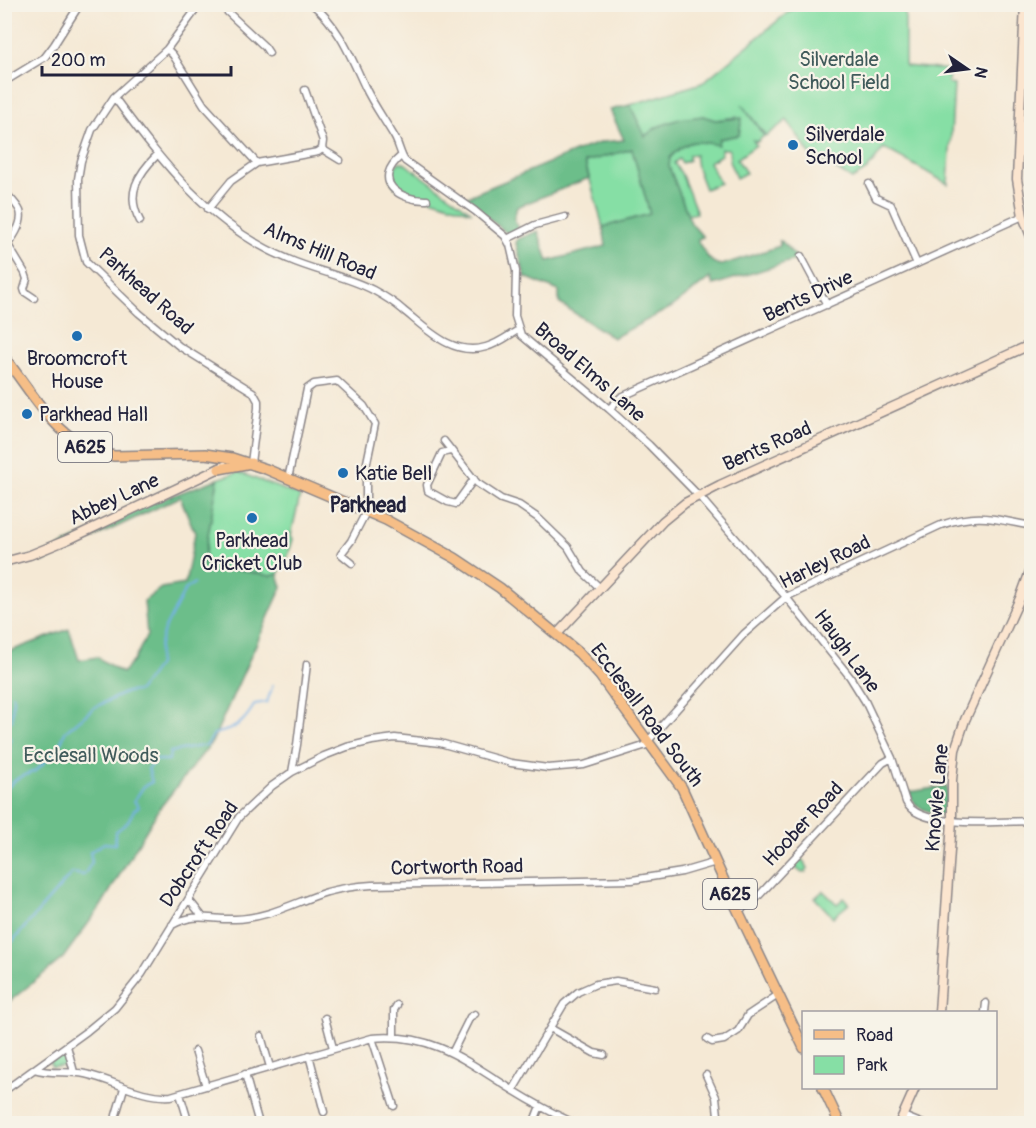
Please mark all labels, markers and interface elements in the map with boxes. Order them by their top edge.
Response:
scale bar [42,39,231,77]
north arrow [937,39,997,99]
park label: Silverdale School Field [788,47,890,95]
text: 200 m [51,49,106,72]
text: N [970,65,992,80]
place label: Silverdale School [805,122,884,170]
marker: Silverdale School [786,138,800,152]
street label: Alms Hill Road [260,216,380,286]
street label: Parkhead Road [93,242,199,340]
street label: Bents Drive [759,264,857,328]
street label: Broad Elms Lane [529,317,651,427]
marker: Broomcroft House [70,329,84,343]
place label: Broomcroft House [27,346,128,394]
place label: Parkhead Hall [39,402,148,427]
marker: Parkhead Hall [20,407,34,421]
street label: Bents Road [719,415,815,477]
road number: A625 [58,432,112,462]
place label: Katie Bell [355,461,432,486]
marker: Katie Bell [336,466,350,480]
street label: Abbey Lane [65,467,163,531]
district label: Parkhead [329,492,407,519]
marker: Parkhead Cricket Club [245,511,259,525]
place label: Parkhead Cricket Club [202,528,302,576]
street label: Harley Road [775,529,875,595]
street label: Haugh Lane [808,605,886,698]
street label: Ecclesall Road South [585,638,709,792]
park label: Ecclesall Woods [24,743,158,768]
street label: Knowle Lane [920,743,954,853]
street label: Hoober Road [757,776,849,872]
street label: Dobcroft Road [154,796,244,912]
street label: Cortworth Road [390,853,524,881]
road number: A625 [703,879,757,909]
legend [802,1011,997,1089]
text: Road [856,1024,893,1047]
text: Park [856,1054,888,1077]

